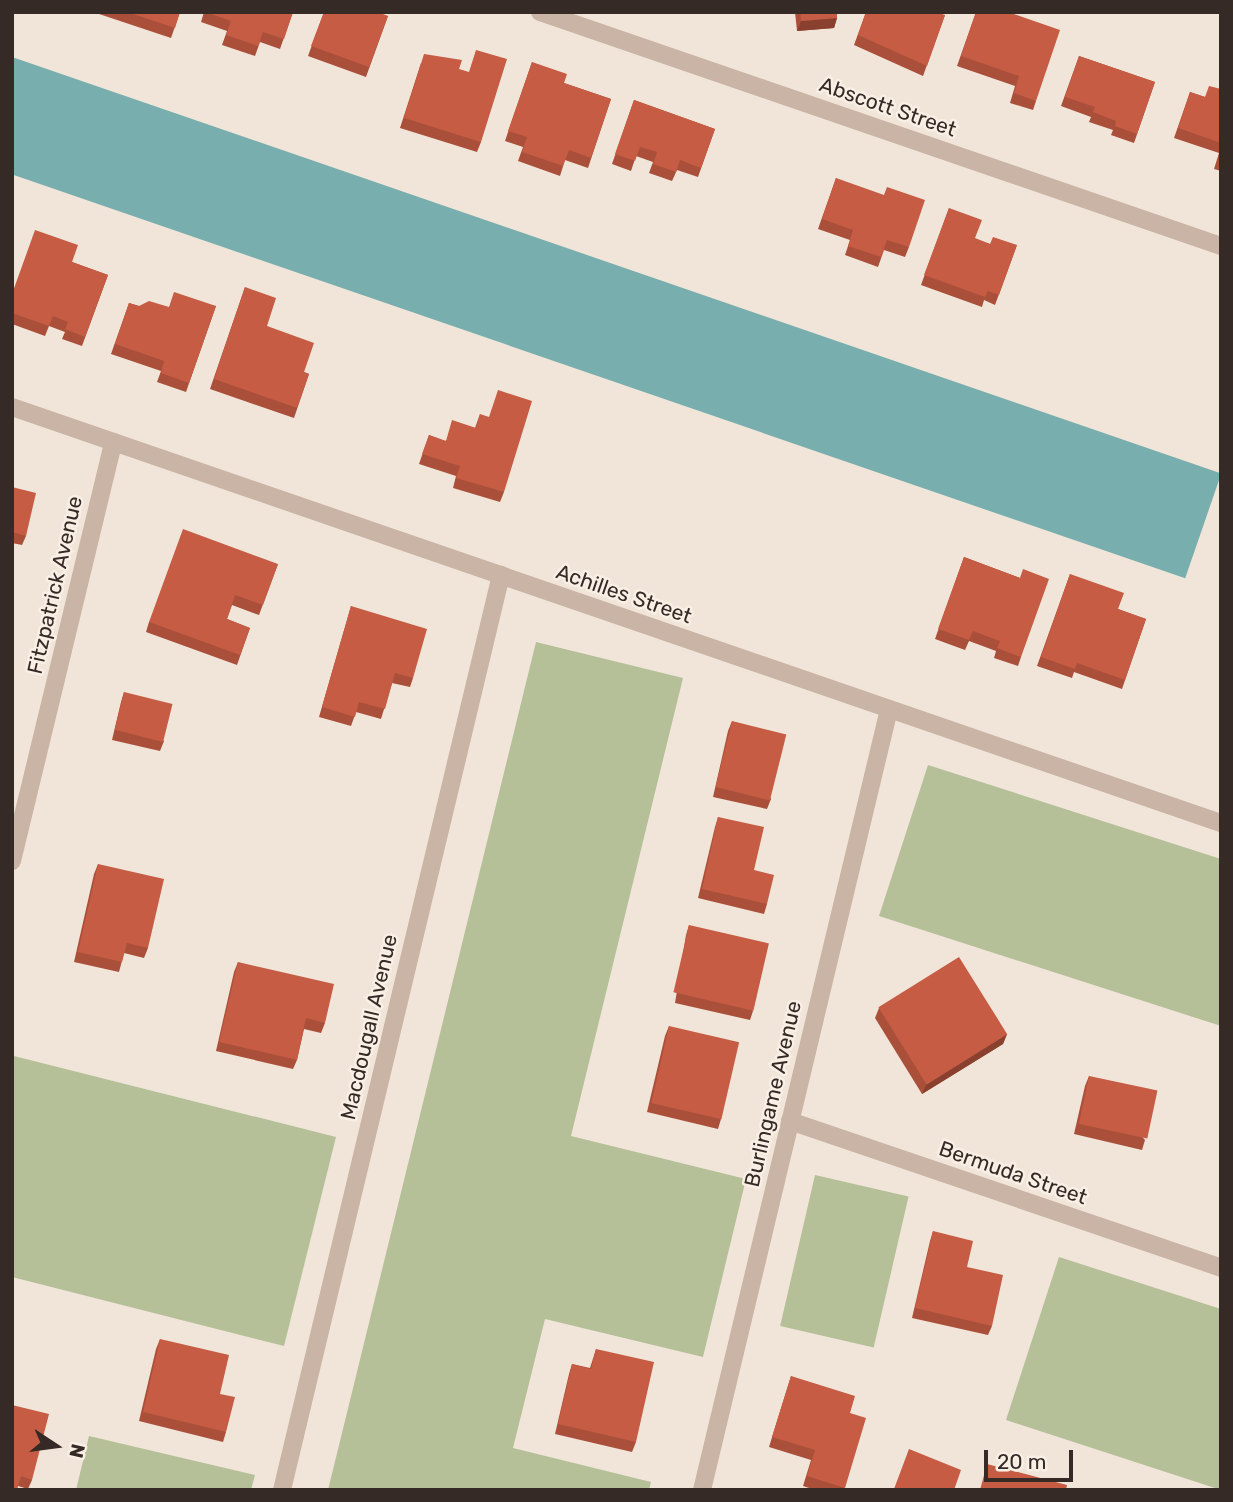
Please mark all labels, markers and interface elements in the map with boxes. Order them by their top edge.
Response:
street label: Abscott Street [816,72,960,142]
street label: Fitzpatrick Avenue [22,493,88,677]
street label: Achilles Street [553,559,695,629]
street label: Macdougall Avenue [335,932,403,1122]
street label: Burlingame Avenue [739,998,807,1190]
street label: Bermuda Street [936,1136,1090,1210]
north arrow [21,1411,91,1481]
scale bar [988,1436,1077,1480]
text: N [64,1442,90,1460]
text: 20 m [997,1449,1046,1474]

